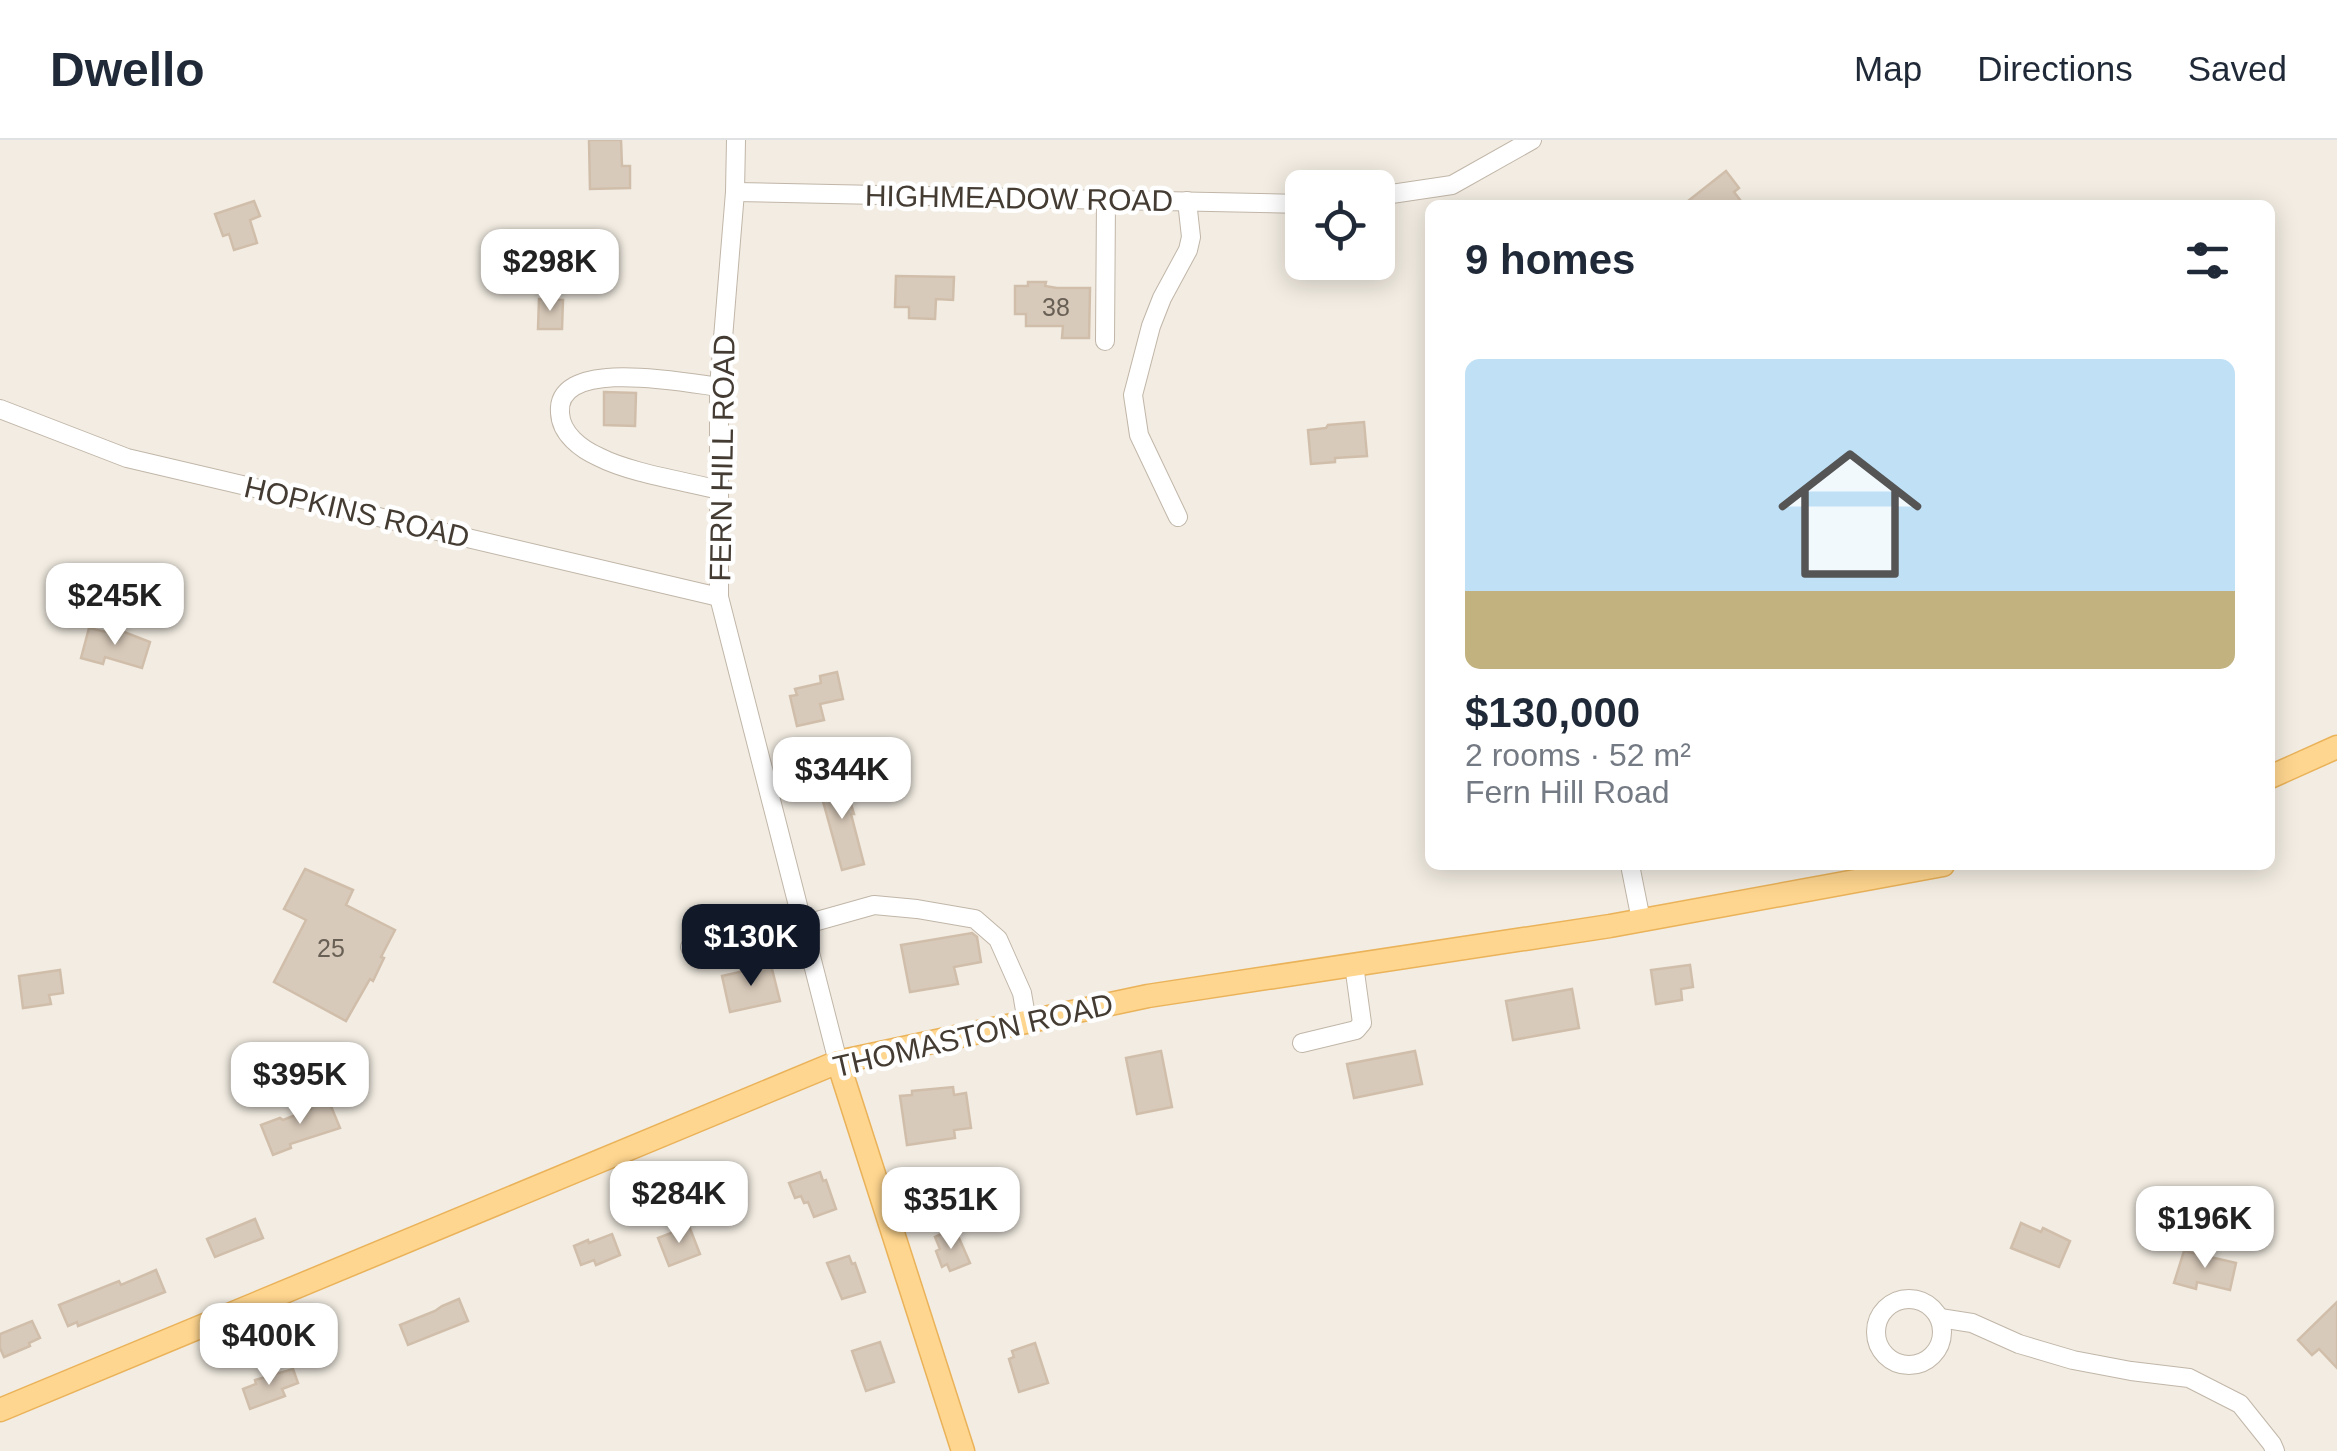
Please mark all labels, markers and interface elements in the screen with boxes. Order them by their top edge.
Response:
text: Dwello [50,43,205,96]
text: Map [1854,49,1922,88]
text: Directions [1977,49,2133,88]
text: Saved [2188,49,2287,88]
map controls [1285,170,1395,280]
button: locate [1285,170,1395,280]
street label: HIGHMEADOW ROAD [865,179,1173,217]
pin: $298K [480,229,620,314]
icon: filters [2180,233,2235,288]
text: 9 homes [1465,236,1635,283]
text: $298K [503,243,597,279]
house number: 38 [1042,293,1070,321]
street label: FERN HILL ROAD [703,334,741,582]
icon: home [1760,424,1940,604]
street label: HOPKINS ROAD [241,470,473,554]
pin: $245K [45,563,185,648]
text: $245K [68,577,162,613]
text: $130,000 [1465,689,1640,736]
pin: $344K [772,737,912,822]
text: 2 rooms · 52 m² [1465,737,1691,773]
text: $344K [795,751,889,787]
text: Fern Hill Road [1465,774,1670,810]
pin: $130K [681,904,821,989]
text: $130K [704,918,798,954]
house number: 25 [317,934,345,962]
street label: THOMASTON ROAD [830,987,1116,1083]
pin: $395K [230,1042,370,1127]
text: $395K [253,1056,347,1092]
pin: $284K [609,1161,749,1246]
pin: $351K [881,1167,1021,1252]
text: $284K [632,1175,726,1211]
text: $351K [904,1181,998,1217]
pin: $196K [2135,1186,2275,1271]
text: $196K [2158,1200,2252,1236]
pin: $400K [199,1303,339,1388]
text: $400K [222,1317,316,1353]

